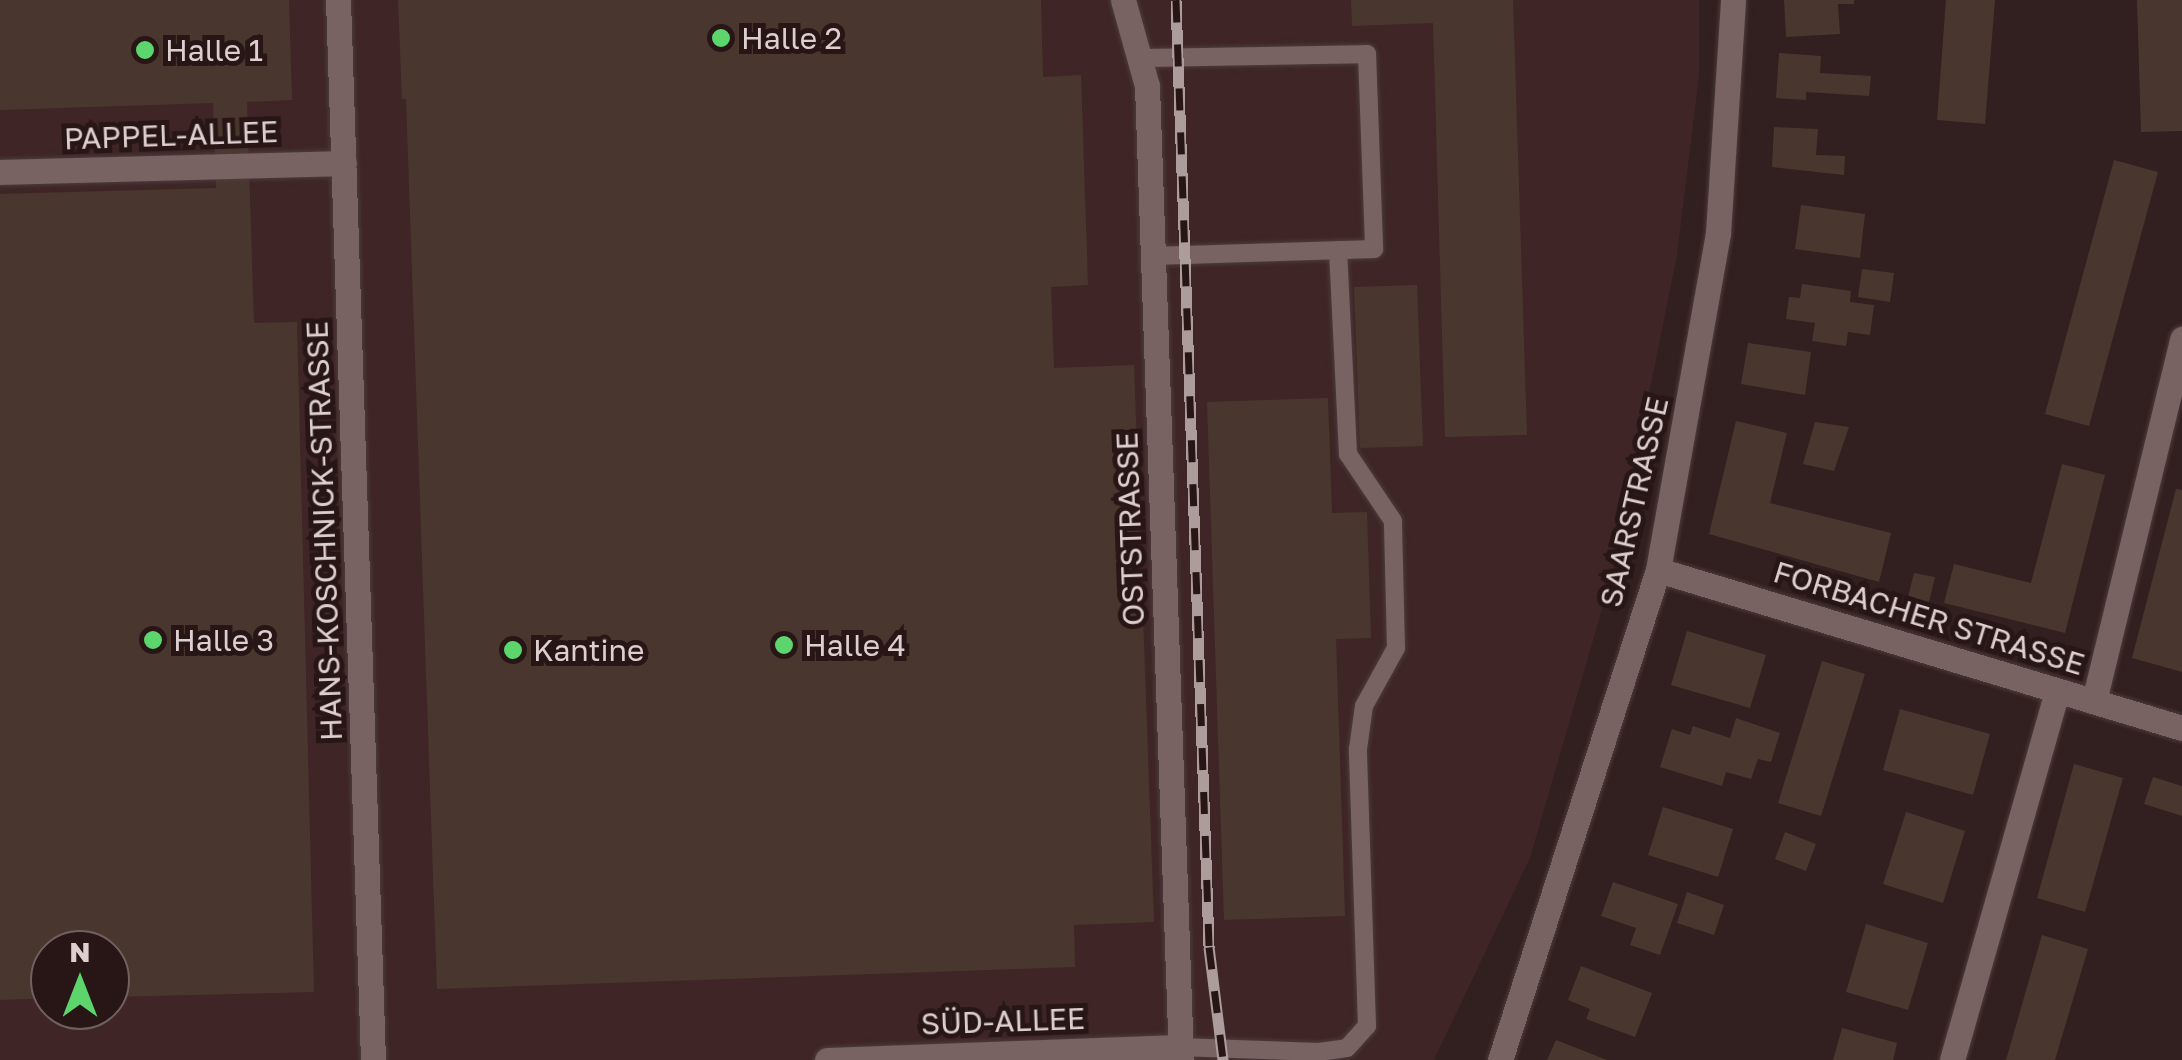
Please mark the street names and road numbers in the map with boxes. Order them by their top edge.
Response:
street label: PAPPEL-ALLEE [63,113,279,157]
street label: HANS-KOSCHNICK-STRASSE [299,320,349,742]
street label: SAARSTRASSE [1592,393,1676,611]
street label: OSTSTRASSE [1109,432,1151,626]
street label: FORBACHER STRASSE [1769,554,2089,682]
street label: SÜD-ALLEE [920,1000,1086,1042]

